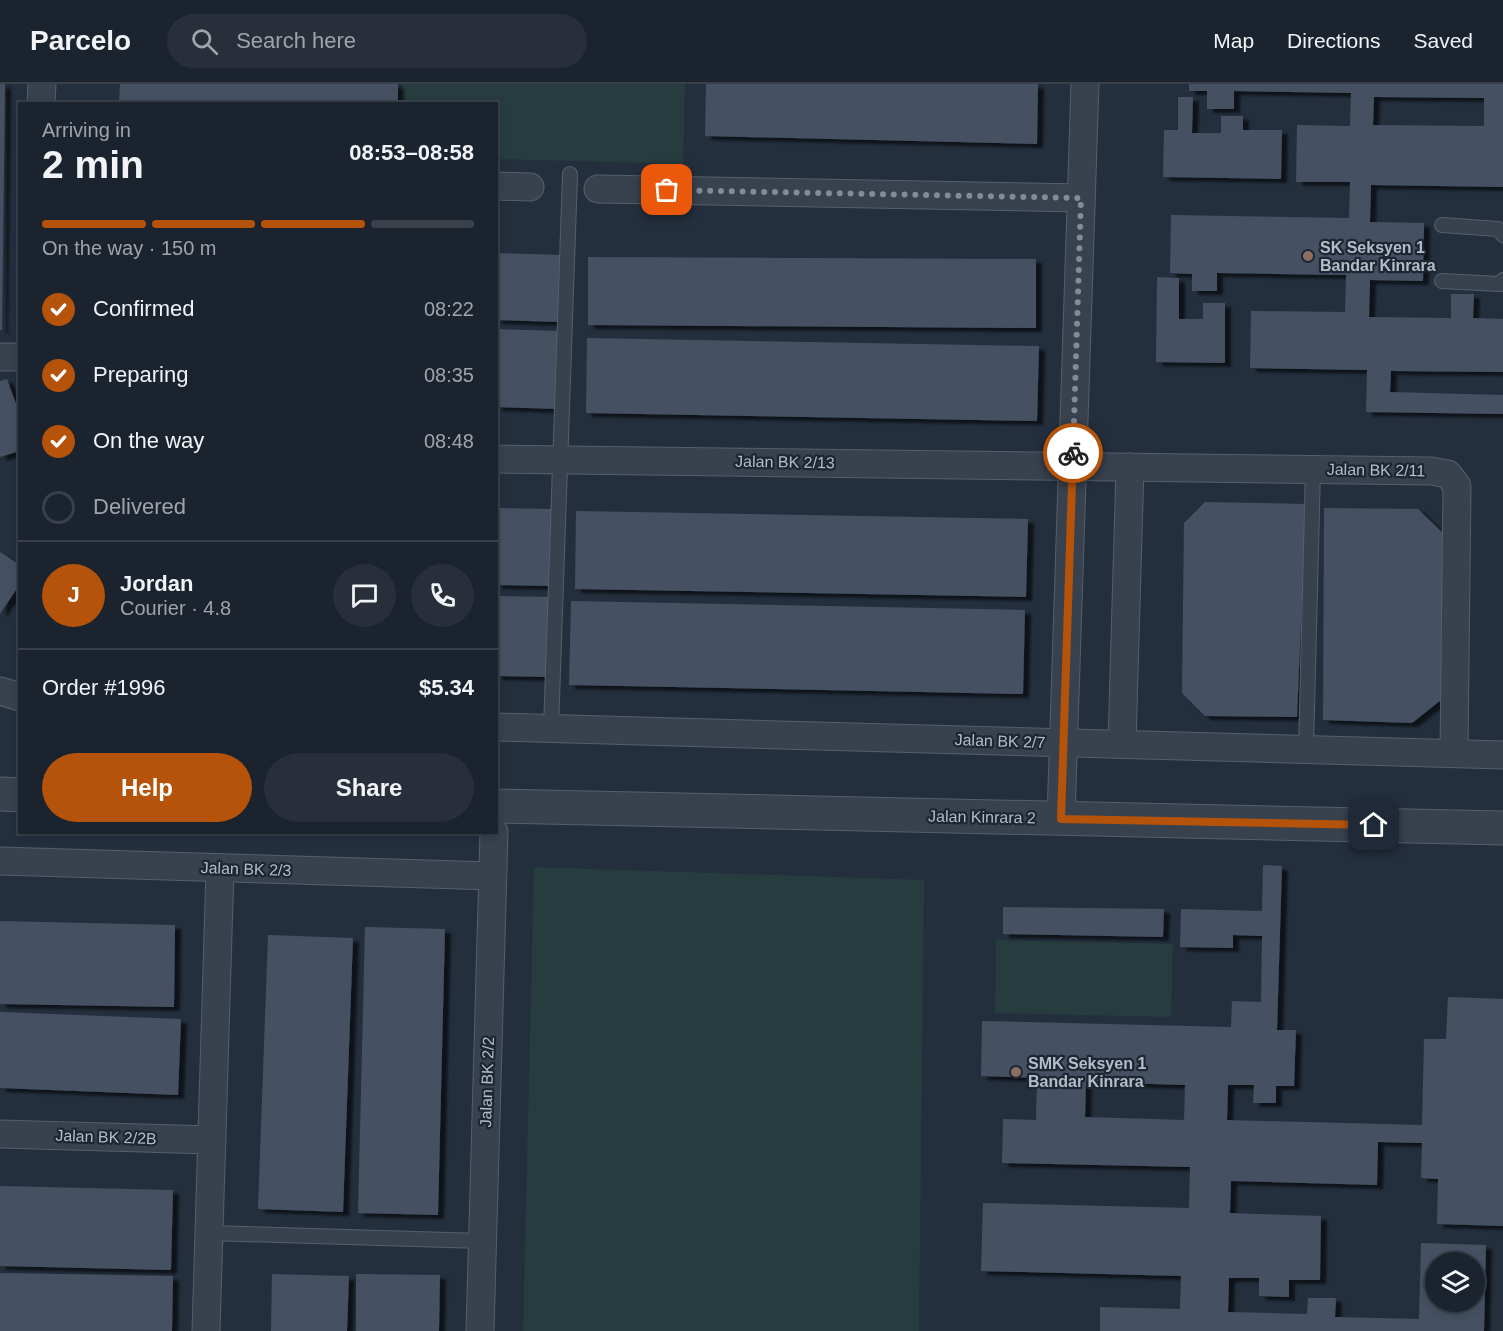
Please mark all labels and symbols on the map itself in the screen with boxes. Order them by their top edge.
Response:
pin [641,164,692,215]
place label: SK Seksyen 1 Bandar Kinrara [1320,239,1436,274]
marker: SK Seksyen 1 Bandar Kinrara [1301,249,1315,263]
courier [1043,423,1103,483]
street label: Jalan BK 2/13 [735,453,835,471]
street label: Jalan BK 2/11 [1327,461,1425,479]
street label: Jalan BK 2/7 [954,731,1046,751]
pin [1348,799,1399,850]
street label: Jalan Kinrara 2 [928,808,1036,826]
street label: Jalan BK 2/3 [200,859,292,879]
street label: Jalan BK 2/2 [477,1036,497,1128]
place label: SMK Seksyen 1 Bandar Kinrara [1028,1055,1146,1090]
marker: SMK Seksyen 1 Bandar Kinrara [1009,1065,1023,1079]
street label: Jalan BK 2/2B [55,1127,157,1147]

